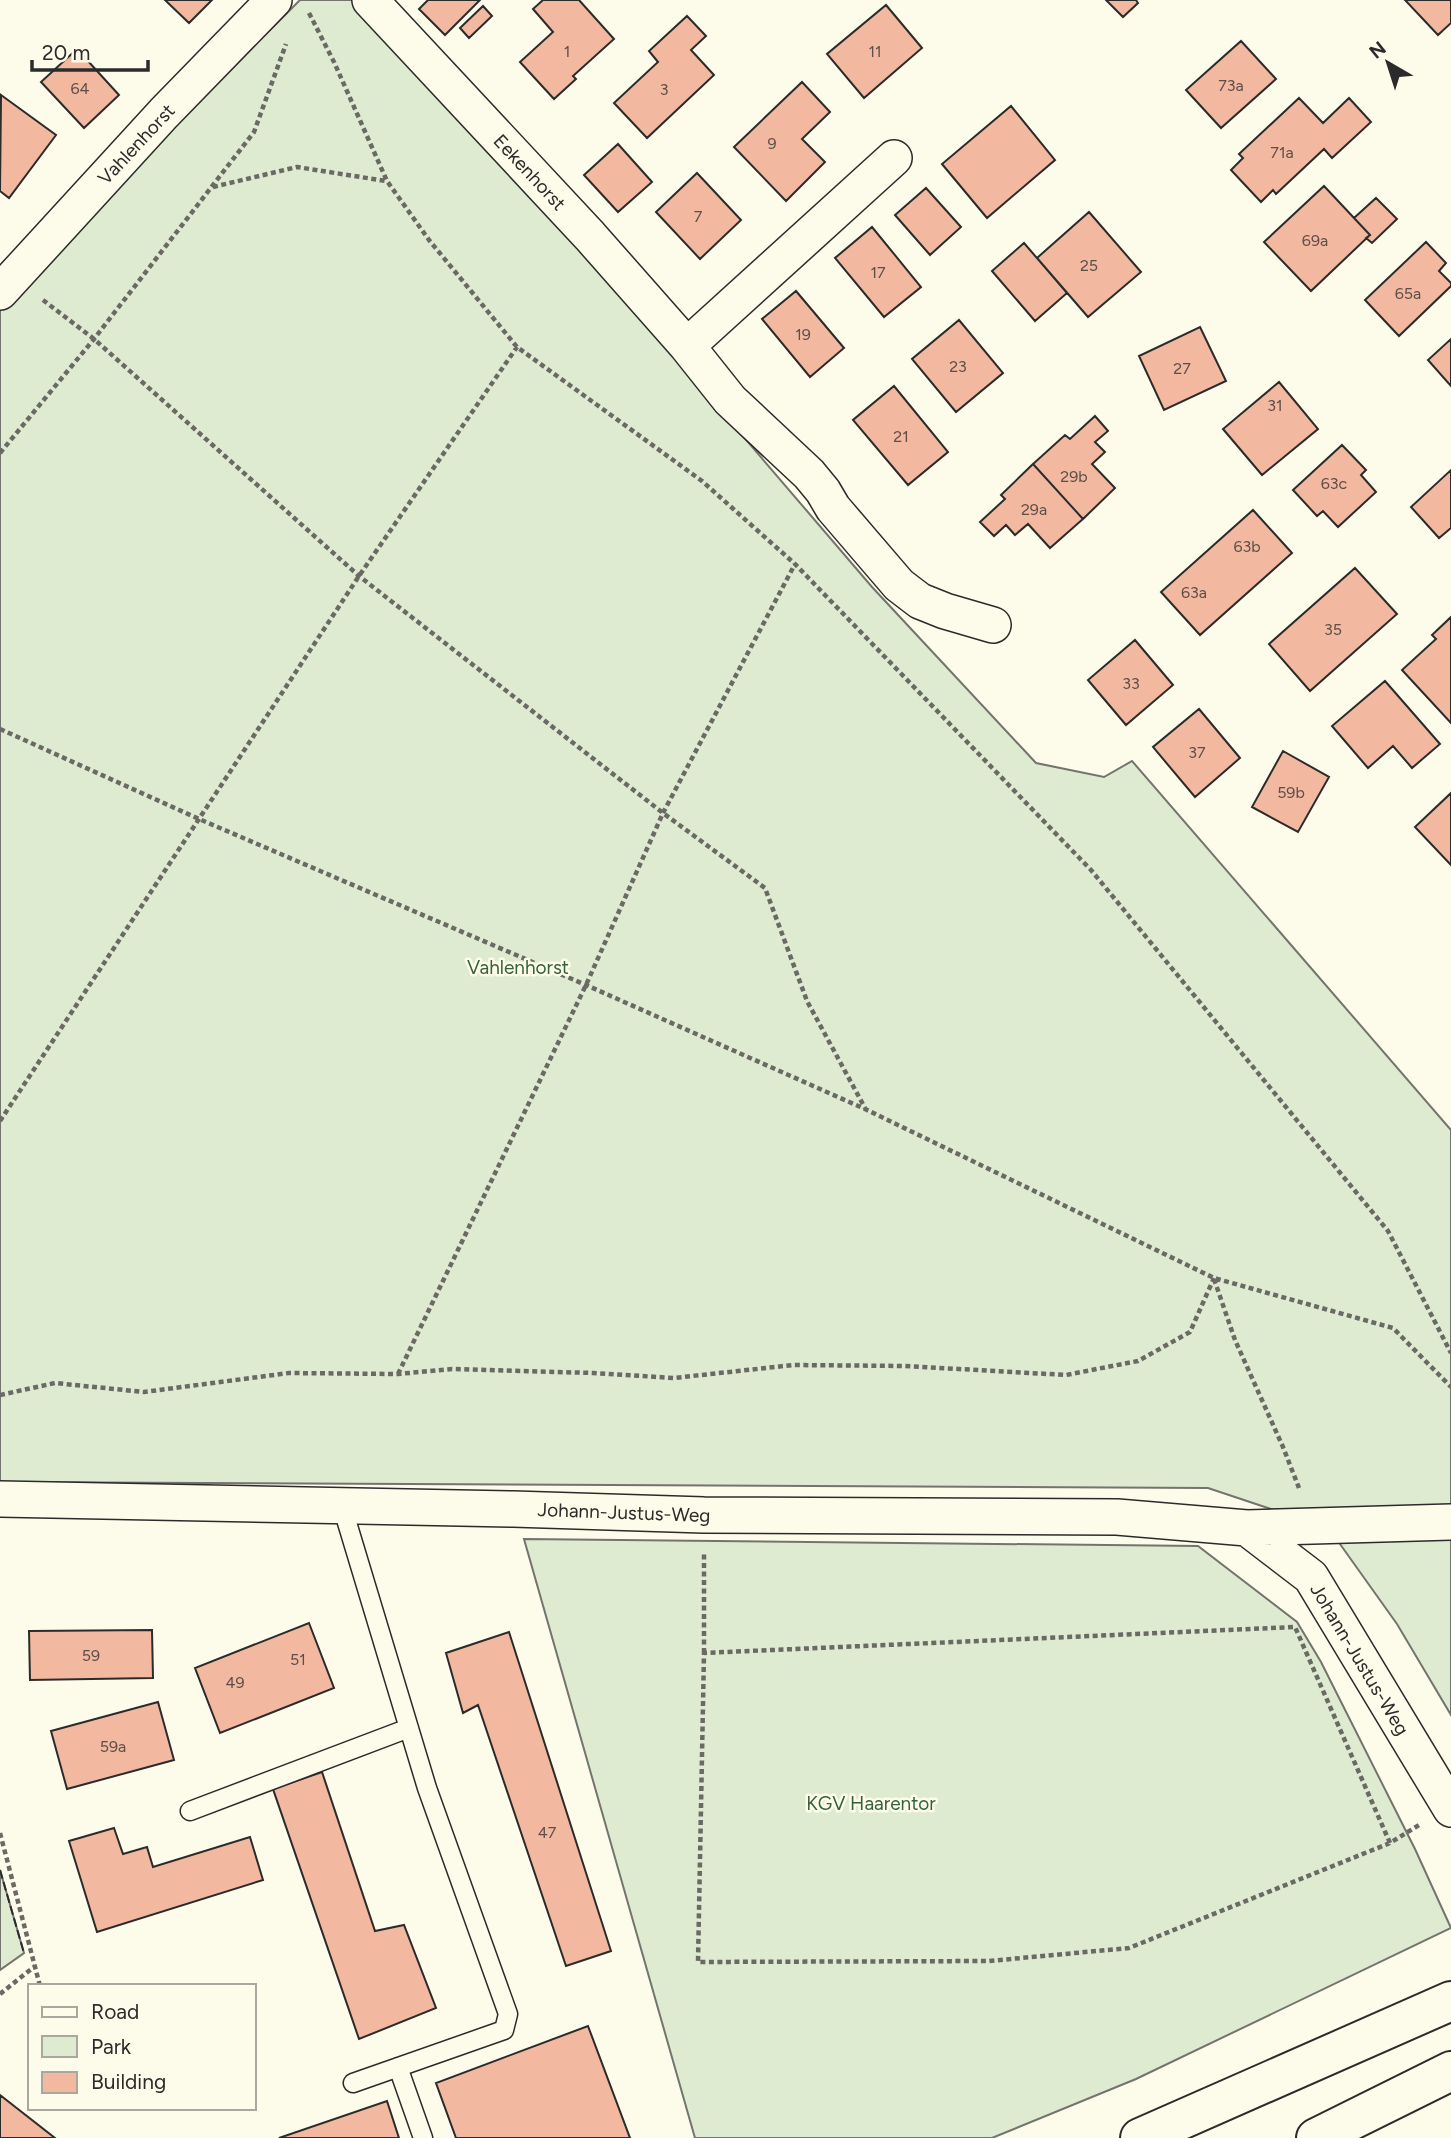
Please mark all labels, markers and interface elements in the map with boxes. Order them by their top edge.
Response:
scale bar [32,28,147,72]
north arrow [1353,28,1423,98]
text: N [1365,37,1391,64]
text: 20 m [42,40,90,65]
house number: 1 [564,42,570,61]
house number: 11 [868,42,882,61]
house number: 73a [1218,76,1244,95]
house number: 64 [71,79,90,98]
house number: 3 [660,80,668,99]
street label: Vahlenhorst [93,99,180,189]
street label: Eekenhorst [489,130,571,215]
house number: 9 [767,134,777,153]
house number: 71a [1270,143,1294,162]
house number: 7 [694,207,703,226]
house number: 69a [1302,231,1328,250]
house number: 25 [1080,256,1098,275]
house number: 17 [870,263,886,282]
house number: 65a [1395,284,1421,303]
house number: 19 [795,325,811,344]
house number: 23 [949,357,967,376]
house number: 27 [1173,359,1191,378]
house number: 31 [1267,396,1283,415]
house number: 21 [893,427,909,446]
house number: 29b [1060,467,1088,486]
house number: 63c [1321,474,1348,493]
house number: 29a [1021,500,1047,519]
house number: 63b [1233,537,1261,556]
house number: 63a [1181,583,1207,602]
house number: 35 [1324,620,1342,639]
house number: 33 [1122,674,1140,693]
house number: 37 [1188,743,1206,762]
house number: 59b [1277,783,1305,802]
park label: Vahlenhorst [467,956,569,979]
street label: Johann-Justus-Weg [537,1498,711,1527]
street label: Johann-Justus-Weg [1305,1579,1414,1739]
house number: 59 [82,1646,100,1665]
house number: 51 [290,1650,306,1669]
house number: 49 [226,1673,245,1692]
house number: 59a [100,1737,126,1756]
park label: KGV Haarentor [806,1792,936,1815]
house number: 47 [538,1823,557,1842]
legend [28,1984,256,2110]
text: Road [91,1999,139,2024]
text: Park [91,2034,132,2059]
text: Building [91,2069,166,2094]

